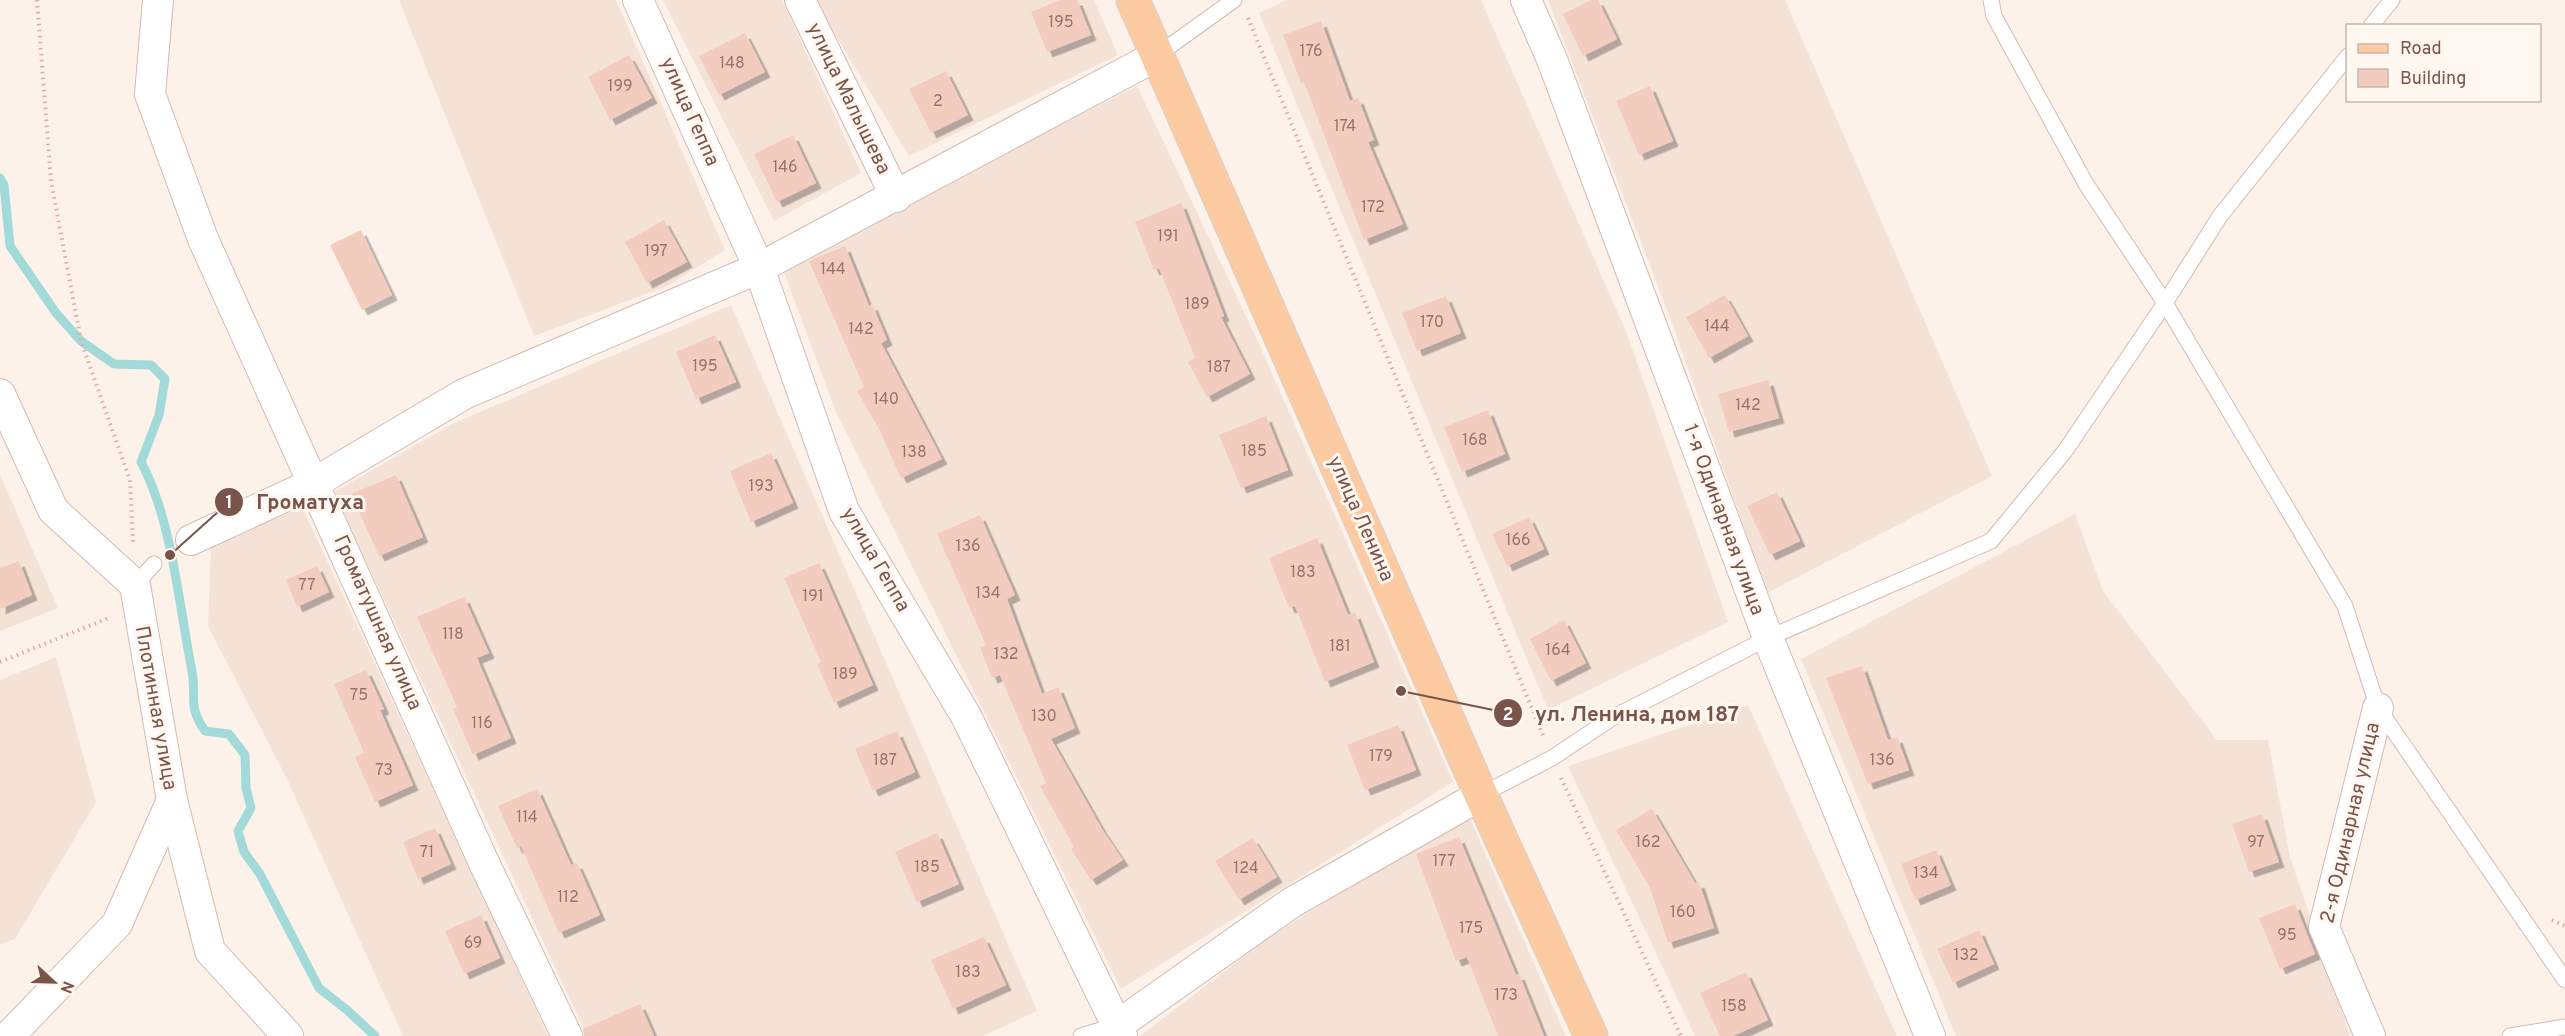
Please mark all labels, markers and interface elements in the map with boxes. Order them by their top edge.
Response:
house number: 195 [1048,13,1074,33]
street label: улица Малышева [800,19,896,179]
legend [2346,24,2541,102]
text: Road [2400,38,2442,61]
house number: 176 [1299,42,1323,62]
street label: улица Геппа [653,53,725,171]
house number: 148 [719,54,745,74]
text: Building [2400,68,2466,91]
house number: 199 [607,77,633,97]
house number: 2 [933,92,943,112]
house number: 174 [1334,117,1356,137]
house number: 146 [772,158,798,178]
house number: 172 [1361,198,1385,218]
house number: 191 [1157,227,1179,247]
house number: 197 [644,242,668,262]
house number: 144 [820,260,846,280]
house number: 189 [1185,295,1209,315]
house number: 170 [1420,313,1444,333]
house number: 144 [1704,317,1730,337]
house number: 142 [848,320,874,340]
house number: 195 [692,357,718,377]
house number: 187 [1207,358,1231,378]
house number: 140 [873,390,899,410]
house number: 142 [1735,396,1761,416]
street label: 1-я Одинарная улица [1676,421,1770,619]
house number: 168 [1462,431,1488,451]
house number: 185 [1241,442,1267,462]
house number: 138 [901,443,927,463]
street label: улица Ленина [1321,452,1399,586]
house number: 193 [748,477,774,497]
callout: Громатуха [214,482,376,521]
text: Громатуха [256,490,364,517]
text: 1 [225,492,233,515]
street label: улица Геппа [835,503,915,617]
street label: Громатушная улица [327,531,427,715]
house number: 166 [1505,531,1531,551]
house number: 136 [955,537,981,557]
house number: 183 [1290,563,1316,583]
house number: 77 [298,576,316,596]
house number: 134 [975,584,1001,604]
house number: 191 [802,587,824,607]
street label: Плотинная улица [128,624,182,792]
house number: 118 [442,625,464,645]
house number: 181 [1329,637,1351,657]
house number: 164 [1545,641,1571,661]
house number: 132 [993,645,1019,665]
house number: 189 [833,665,857,685]
house number: 75 [350,686,368,706]
callout: ул. Ленина, дом 187 [1493,694,1751,733]
text: ул. Ленина, дом 187 [1535,702,1739,729]
text: 2 [1502,704,1514,727]
house number: 130 [1031,707,1057,727]
house number: 116 [471,714,493,734]
street label: 2-я Одинарная улица [2315,720,2387,926]
house number: 179 [1369,747,1393,767]
house number: 187 [873,751,897,771]
house number: 136 [1869,751,1895,771]
house number: 73 [375,761,393,781]
house number: 114 [516,808,538,828]
house number: 162 [1635,833,1661,853]
house number: 97 [2247,833,2265,853]
house number: 71 [420,843,434,863]
house number: 177 [1432,852,1456,872]
house number: 185 [914,858,940,878]
house number: 124 [1233,859,1259,879]
house number: 134 [1913,864,1939,884]
house number: 112 [557,888,579,908]
house number: 160 [1670,903,1696,923]
house number: 175 [1459,919,1483,939]
house number: 95 [2277,926,2297,946]
house number: 69 [464,934,482,954]
house number: 132 [1953,946,1979,966]
north arrow [24,952,84,1012]
house number: 183 [955,963,981,983]
text: N [55,978,77,996]
house number: 173 [1494,986,1518,1006]
house number: 158 [1721,997,1747,1017]

